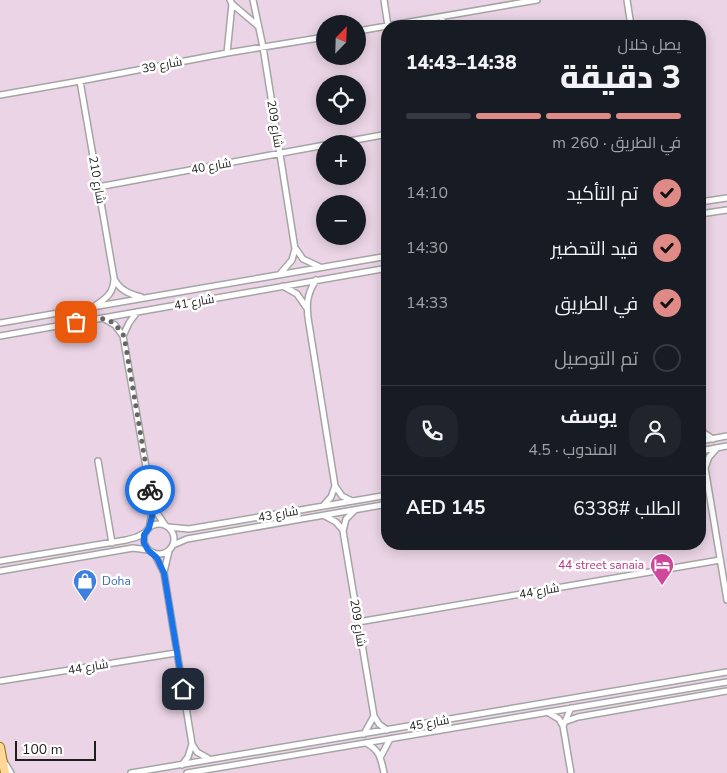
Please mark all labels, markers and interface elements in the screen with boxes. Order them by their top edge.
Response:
north arrow [316,15,366,65]
map controls [316,15,366,245]
text: يصل خلال [618,34,681,56]
text: 14:38–14:43 [406,50,517,76]
street label: شارع 39 [140,53,184,77]
text: 3 دقيقة [560,56,681,99]
button: locate [316,75,366,125]
street label: شارع 209 [263,99,287,149]
text: في الطريق · 260 m [552,132,681,154]
button: + [316,135,366,185]
street label: شارع 210 [85,155,109,205]
street label: شارع 40 [190,155,233,177]
icon: check [653,179,681,207]
text: تم التأكيد [566,181,638,207]
text: 14:10 [406,182,448,204]
button: − [316,195,366,245]
icon: check [653,234,681,262]
text: قيد التحضير [551,236,638,262]
text: 14:30 [406,237,448,259]
icon: check [653,289,681,317]
street label: شارع 41 [173,291,216,313]
text: في الطريق [555,291,638,317]
text: 14:33 [406,292,448,314]
pin [55,301,97,343]
icon: bag [62,308,90,336]
text: تم التوصيل [554,346,638,372]
text: يوسف [561,404,617,430]
button: phone [406,405,458,457]
button: person [629,405,681,457]
text: المندوب · 4.5 [528,439,617,461]
courier [125,465,175,515]
icon: bike [136,476,164,504]
text: AED 145 [406,495,485,521]
text: الطلب #6338 [573,496,681,522]
street label: شارع 43 [257,503,300,525]
hotel icon: 44 street sanaia [649,552,675,586]
place label: 44 street sanaia [558,557,644,573]
shop icon: Doha [72,568,98,602]
place label: Doha [102,573,131,589]
street label: شارع 44 [518,580,561,602]
street label: شارع 209 [346,598,370,648]
street label: شارع 44 [67,656,109,678]
pin [162,668,204,710]
icon: home [169,675,197,703]
street label: شارع 45 [408,712,451,734]
scale bar [15,738,96,761]
text: 100 m [22,740,63,759]

